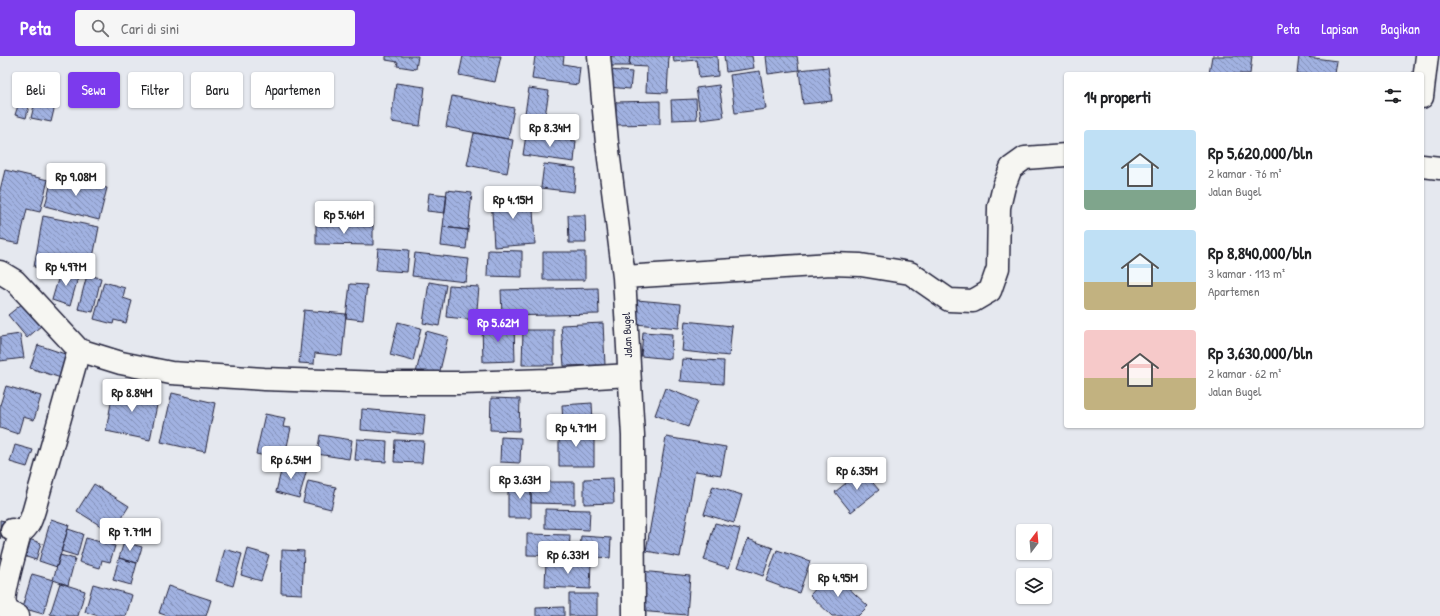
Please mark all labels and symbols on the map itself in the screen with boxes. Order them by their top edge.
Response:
pin: Rp 8.34M [509,114,591,148]
pin: Rp 9.08M [35,163,117,197]
pin: Rp 4.15M [472,186,554,220]
pin: Rp 5.46M [303,201,385,235]
pin: Rp 4.97M [25,253,107,287]
pin: Rp 5.62M [457,309,539,343]
street label: Jalan Bugel [619,312,635,358]
pin: Rp 8.84M [91,379,173,413]
pin: Rp 4.71M [535,414,617,448]
pin: Rp 6.54M [250,446,332,480]
pin: Rp 6.35M [816,457,898,491]
pin: Rp 3.63M [479,466,561,500]
pin: Rp 7.71M [89,518,171,552]
north arrow [1016,524,1052,560]
pin: Rp 6.33M [527,541,609,575]
pin: Rp 4.95M [797,564,879,598]

